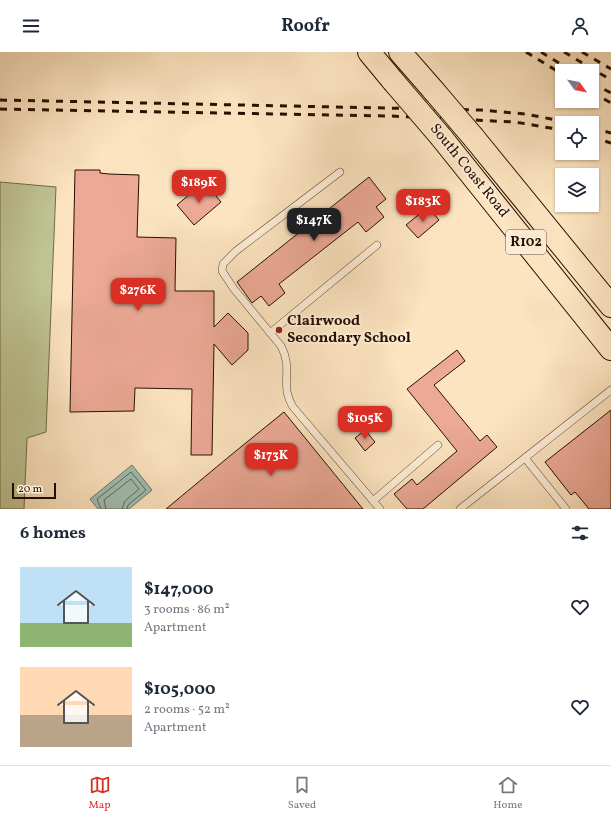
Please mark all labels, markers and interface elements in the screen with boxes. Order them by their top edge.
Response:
text: Roofr [281,14,330,39]
icon: menu [20,15,42,37]
icon: person [569,15,591,37]
north arrow [555,64,599,108]
map controls [555,64,599,212]
button: locate [555,116,599,160]
street label: South Coast Road [424,119,514,223]
button: layers [555,168,599,212]
pin: $189K [171,170,227,204]
text: $189K [181,174,217,192]
pin: $183K [395,189,451,223]
text: $183K [405,193,441,211]
pin: $147K [286,208,342,242]
text: $147K [296,212,332,230]
road number: R102 [506,230,546,254]
pin: $276K [110,278,166,312]
text: $276K [120,282,156,300]
place label: Clairwood Secondary School [287,311,411,349]
marker: Clairwood Secondary School [274,325,284,335]
pin: $105K [337,406,393,440]
text: $105K [347,410,383,428]
pin: $173K [243,443,299,477]
text: $173K [254,447,288,465]
scale bar [12,481,56,500]
text: 20 m [18,482,42,497]
text: 6 homes [20,522,86,545]
icon: filters [569,522,591,544]
text: $147,000 [144,578,214,601]
icon: home [52,583,100,631]
icon: heart [569,596,591,618]
text: 3 rooms · 86 m² [144,601,229,619]
text: Apartment [144,619,207,637]
text: $105,000 [144,678,216,701]
icon: home [52,683,100,731]
icon: heart [569,696,591,718]
text: 2 rooms · 52 m² [144,701,230,719]
text: Apartment [144,719,207,737]
tab: Map [89,774,111,813]
tab: Saved [288,774,316,813]
tab: Home [493,774,522,813]

